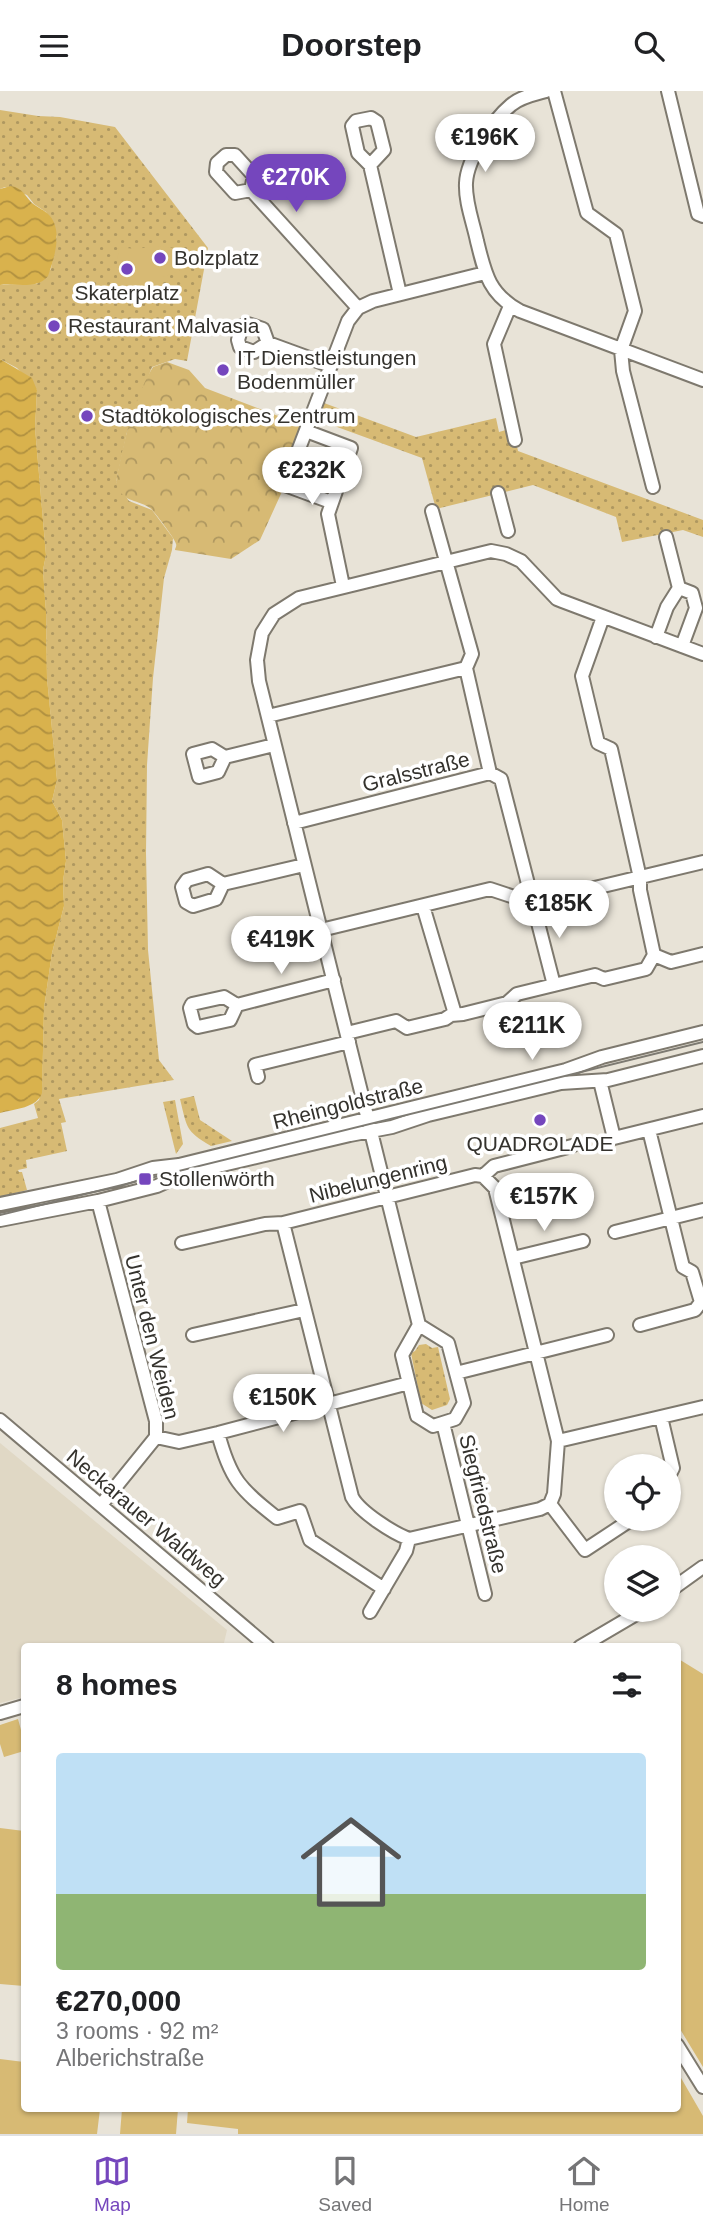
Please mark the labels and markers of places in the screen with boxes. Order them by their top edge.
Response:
pin: €196K [436,115,534,174]
pin: €270K [247,155,345,214]
place label: Bolzplatz [174,246,259,269]
marker: Bolzplatz [152,250,168,266]
marker: Skaterplatz [119,261,135,277]
place label: Skaterplatz [74,281,180,304]
place label: Restaurant Malvasia [68,314,260,337]
marker: Restaurant Malvasia [46,318,62,334]
place label: IT Dienstleistungen Bodenmüller [237,346,416,393]
marker: IT Dienstleistungen Bodenmüller [215,362,231,378]
place label: Stadtökologisches Zentrum [101,404,355,427]
marker: Stadtökologisches Zentrum [79,408,95,424]
pin: €232K [263,447,361,507]
pin: €185K [510,881,608,940]
pin: €419K [232,917,330,976]
pin: €211K [483,1003,581,1062]
marker: QUADROLADE [532,1112,548,1128]
place label: QUADROLADE [466,1132,614,1155]
place label: Stollenwörth [159,1167,275,1190]
marker: Stollenwörth [137,1171,153,1187]
pin: €157K [495,1173,593,1233]
pin: €150K [234,1375,332,1434]

